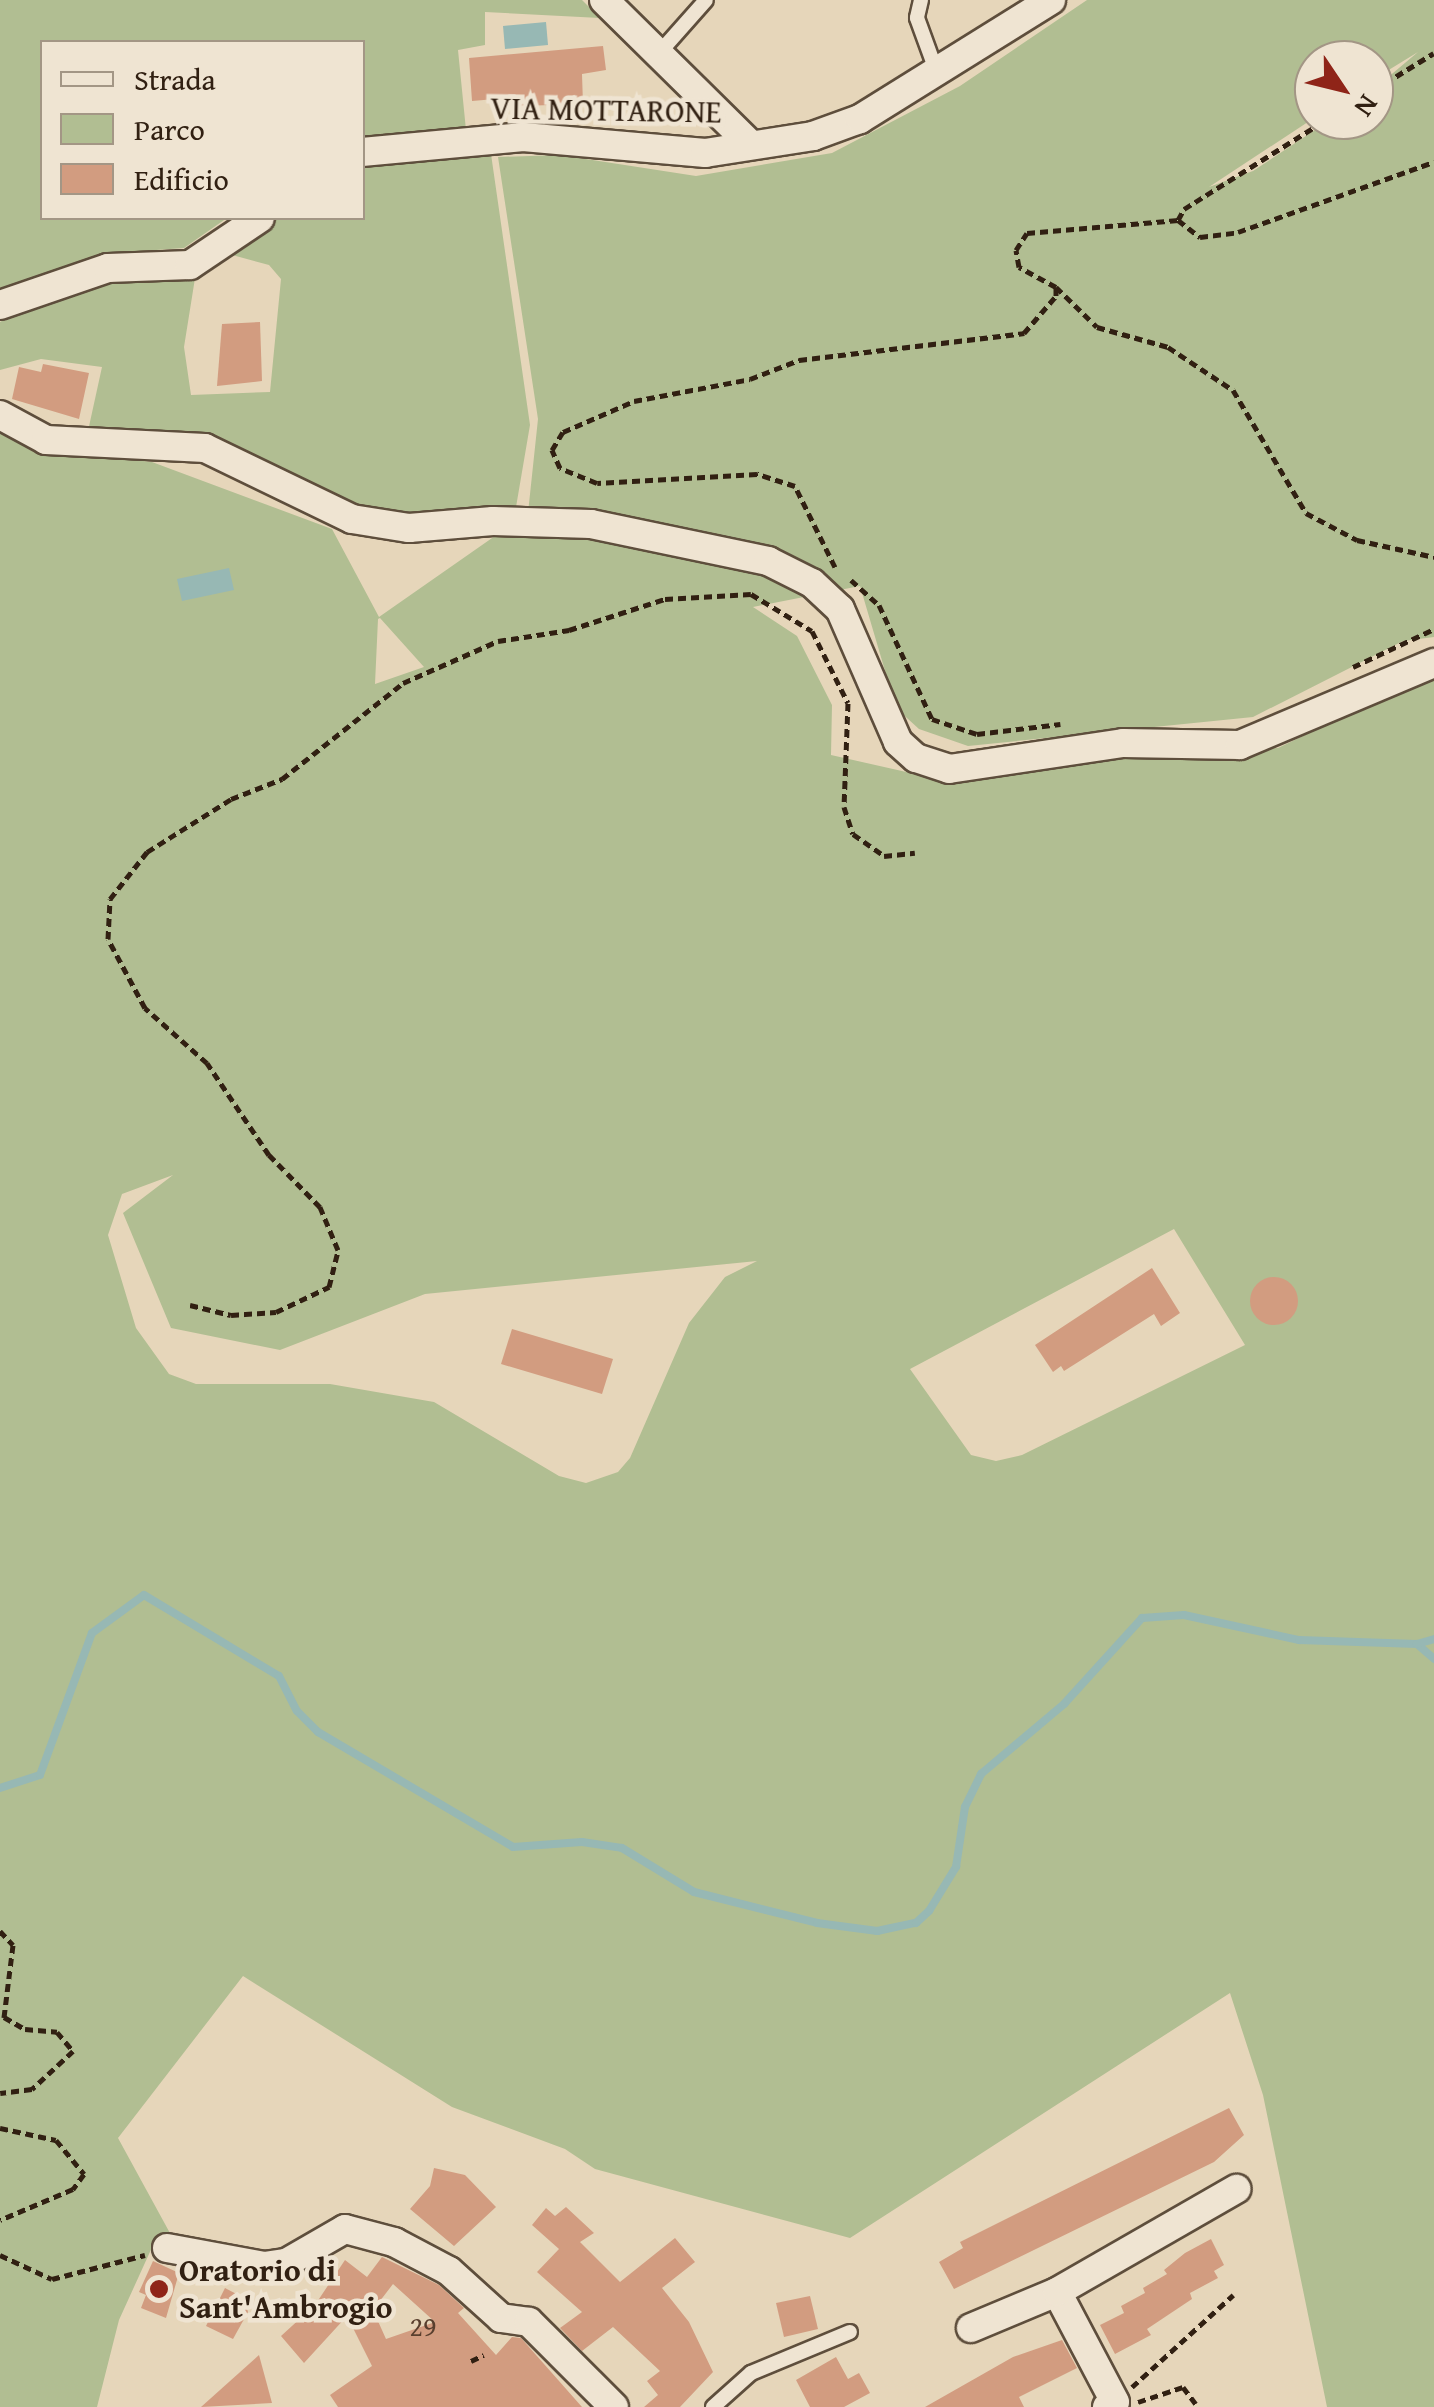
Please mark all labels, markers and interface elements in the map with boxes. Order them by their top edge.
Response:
legend [40,40,365,220]
north arrow [1294,40,1394,140]
text: Strada [134,57,216,101]
text: N [1345,87,1390,126]
street label: VIA MOTTARONE [490,89,722,131]
text: Parco [134,107,205,151]
text: Edificio [134,157,229,201]
place label: Oratorio di Sant'Ambrogio [179,2252,393,2327]
marker: Oratorio di Sant'Ambrogio [148,2278,170,2300]
house number: 29 [410,2309,436,2343]

